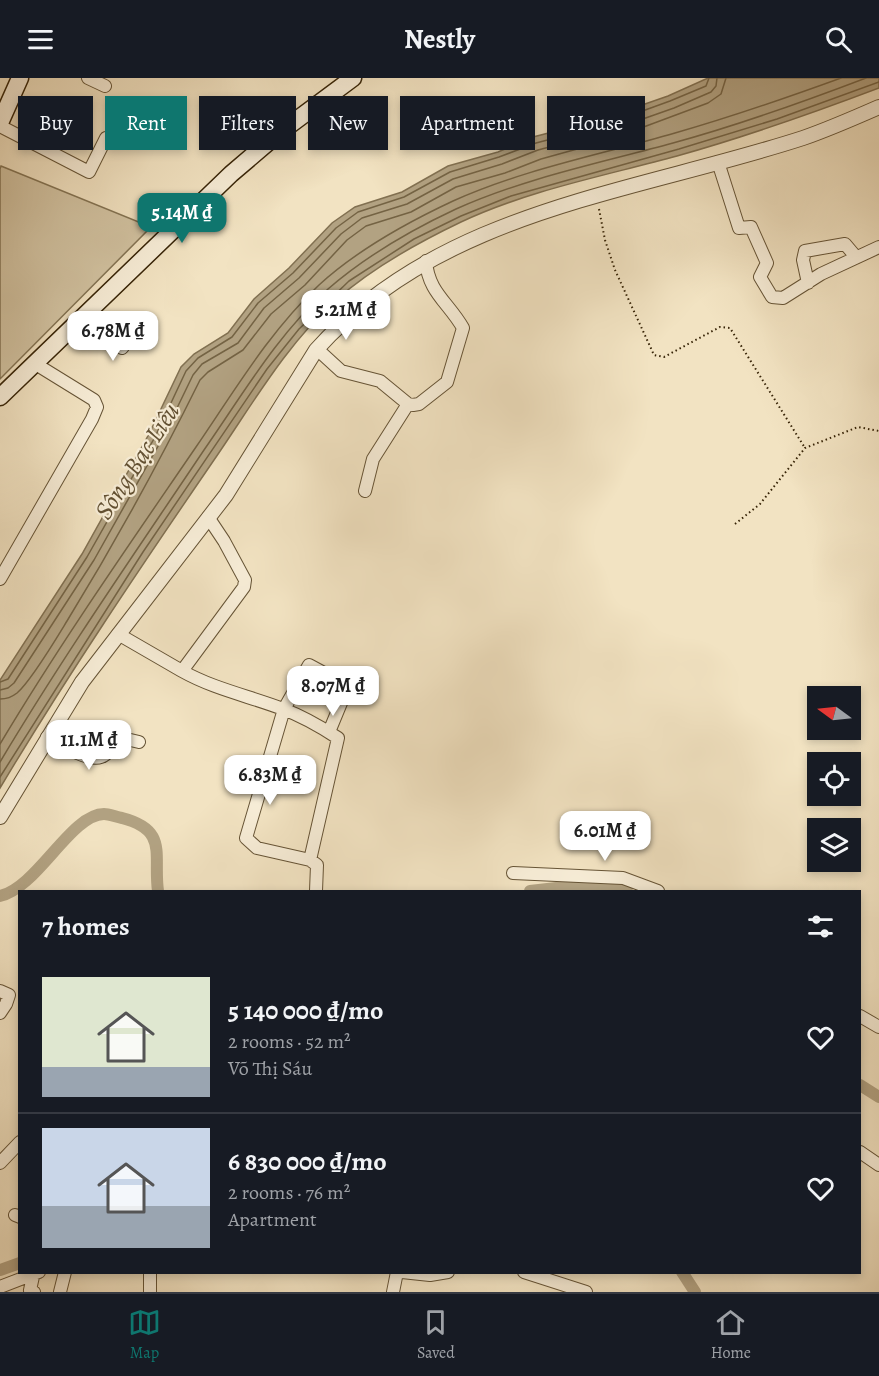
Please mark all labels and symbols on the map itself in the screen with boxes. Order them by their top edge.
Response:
pin: 5.14M ₫ [127,193,237,244]
pin: 5.21M ₫ [291,290,401,341]
pin: 6.78M ₫ [58,311,168,362]
water label: Sông Bạc Liêu [86,396,188,526]
pin: 8.07M ₫ [278,666,388,717]
north arrow [807,686,861,740]
pin: 11.1M ₫ [34,720,144,771]
pin: 6.83M ₫ [215,755,325,806]
pin: 6.01M ₫ [550,811,660,862]

